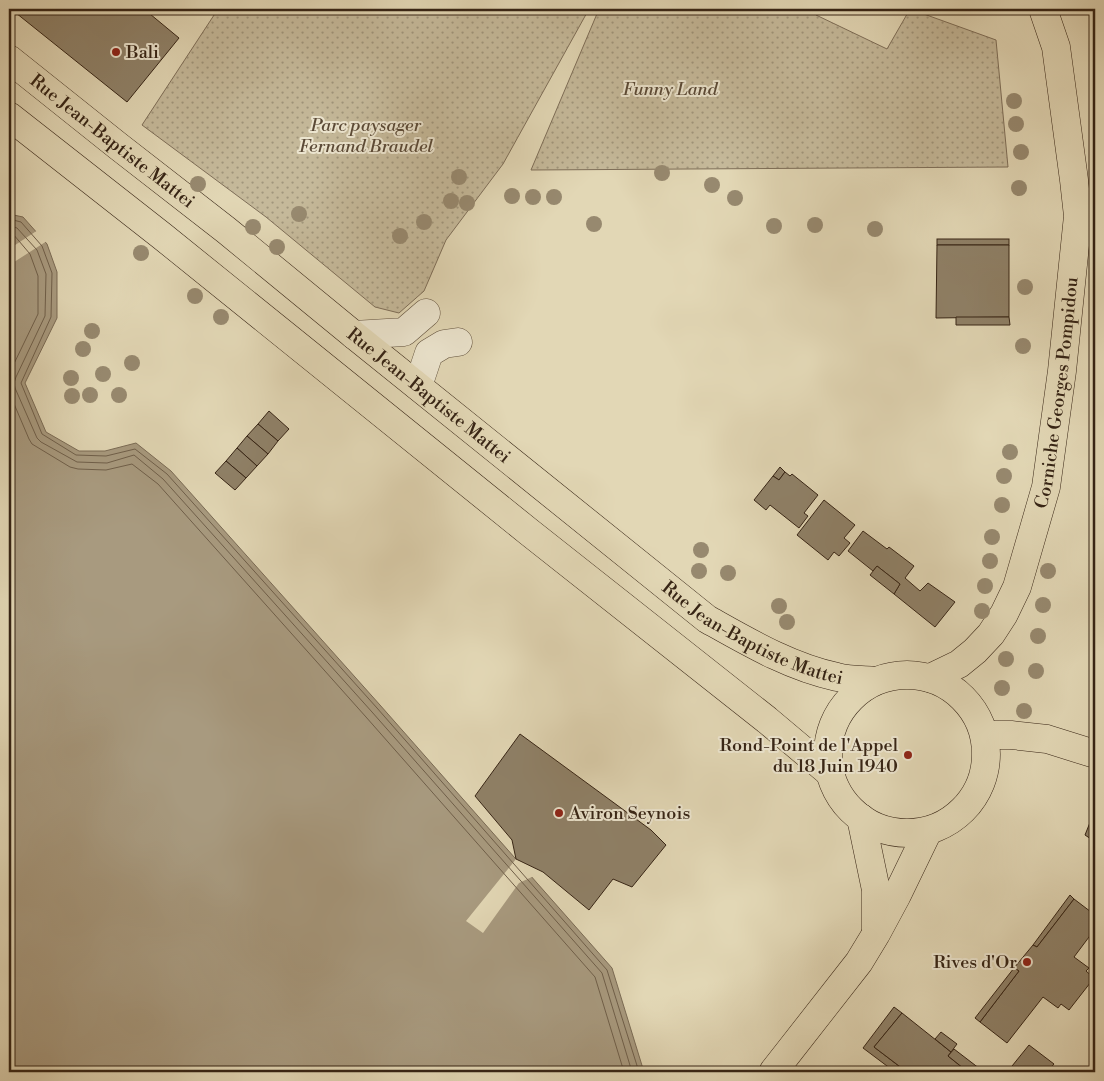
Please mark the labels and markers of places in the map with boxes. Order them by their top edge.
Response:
place label: Bali [125,41,159,64]
marker: Bali [110,46,122,58]
place label: Rond-Point de l'Appel du 18 Juin 1940 [720,734,899,778]
marker: Rond-Point de l'Appel du 18 Juin 1940 [902,749,914,761]
place label: Aviron Seynois [568,802,690,825]
marker: Aviron Seynois [553,807,565,819]
place label: Rives d'Or [933,951,1017,974]
marker: Rives d'Or [1021,956,1033,968]

